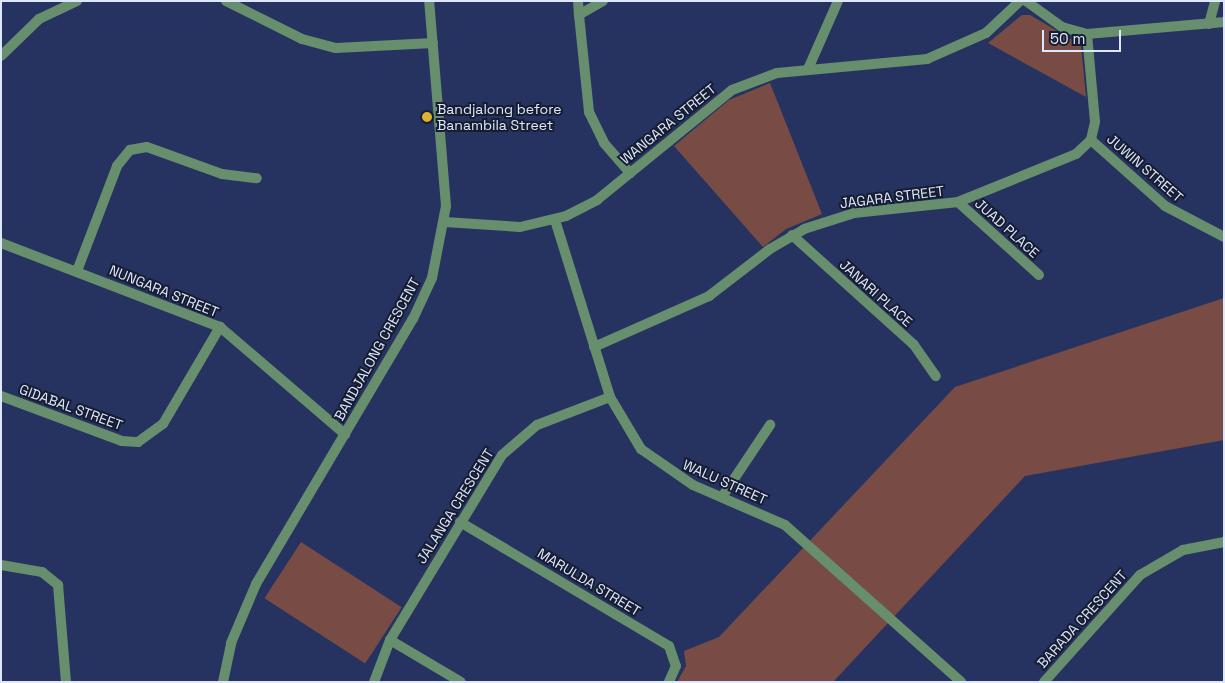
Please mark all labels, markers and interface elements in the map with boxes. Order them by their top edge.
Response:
scale bar [1045,20,1124,52]
text: 50 m [1050,29,1085,48]
street label: WANGARA STREET [617,80,719,168]
place label: Bandjalong before Banambila Street [437,101,562,134]
marker: Bandjalong before Banambila Street [421,111,433,123]
street label: JUWIN STREET [1103,130,1187,206]
street label: JAGARA STREET [839,182,945,212]
street label: JUAD PLACE [971,195,1043,261]
street label: JANARI PLACE [836,256,916,330]
street label: NUNGARA STREET [107,261,221,321]
street label: BANDJALONG CRESCENT [331,275,423,423]
street label: GIDABAL STREET [17,380,125,434]
street label: JALANGA CRESCENT [413,445,497,567]
street label: WALU STREET [680,456,770,508]
street label: MARULDA STREET [534,545,644,619]
street label: BARADA CRESCENT [1034,567,1130,671]

